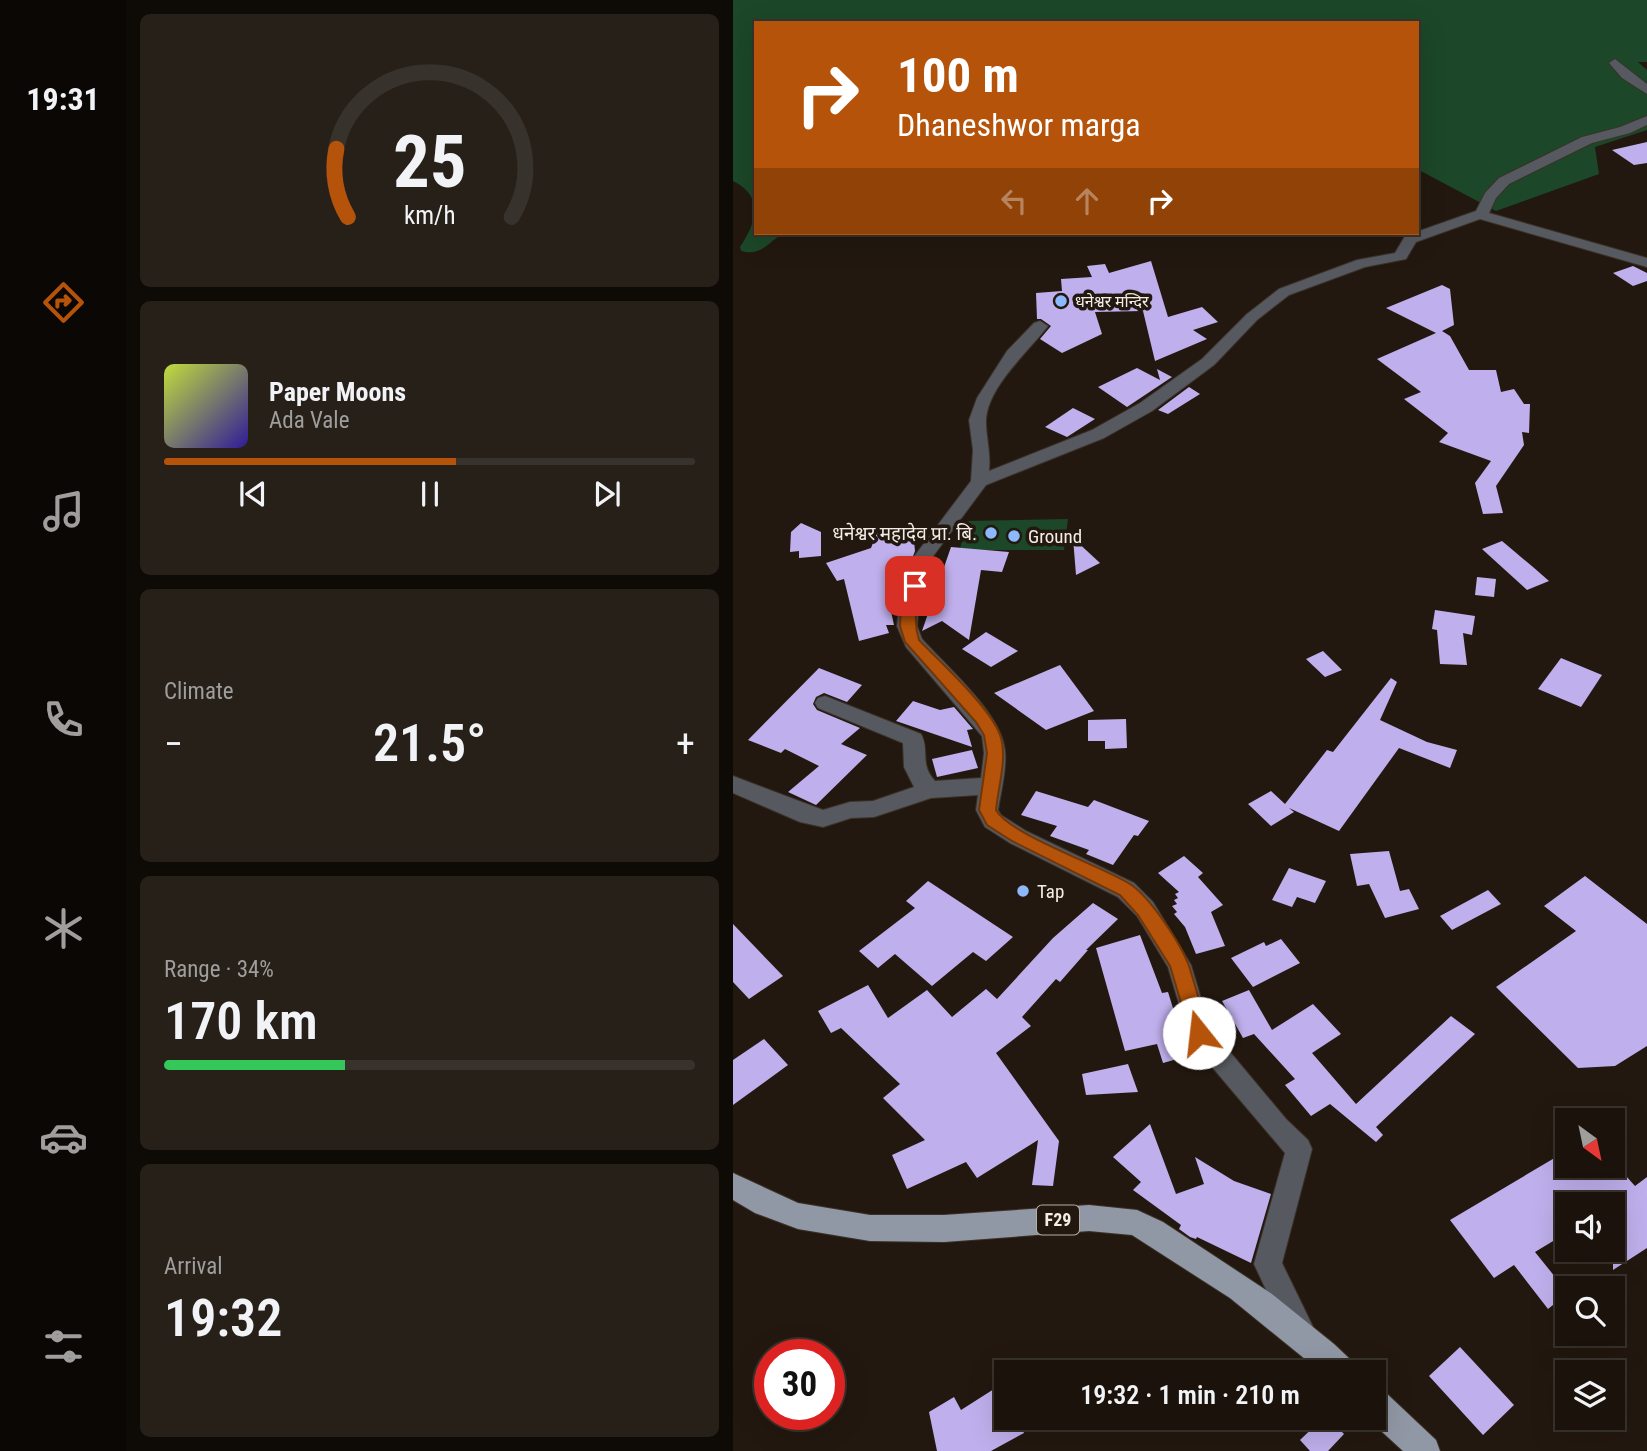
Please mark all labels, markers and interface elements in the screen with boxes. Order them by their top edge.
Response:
text: 100 m [897,47,1019,104]
icon: right [782,49,873,140]
text: 19:31 [26,80,100,118]
text: Dhaneshwor marga [897,106,1141,144]
text: 25 [393,119,466,205]
icon: left [995,182,1033,220]
icon: ahead [1068,182,1106,220]
icon: right [1141,182,1179,220]
text: km/h [404,201,455,230]
icon: directions [39,278,88,327]
place label: धनेश्वर मन्दिर [1075,292,1149,311]
marker: धनेश्वर मन्दिर [1053,293,1069,309]
text: Paper Moons [269,377,406,407]
text: Ada Vale [269,407,349,434]
icon: previous [234,475,272,513]
icon: pause [411,475,449,513]
icon: next [588,475,626,513]
icon: music [39,487,88,536]
place label: धनेश्वर महादेव प्रा. बि. [832,522,977,545]
marker: धनेश्वर महादेव प्रा. बि. [983,525,999,541]
place label: Ground [1028,525,1082,548]
marker: Ground [1006,528,1022,544]
pin [885,556,945,616]
icon: arrive [896,567,934,605]
text: Climate [164,678,234,705]
icon: phone [39,695,88,744]
text: 21.5° [373,713,486,774]
text: − [164,722,183,766]
text: + [676,722,695,766]
place label: Tap [1037,880,1064,903]
marker: Tap [1015,883,1031,899]
icon: climate [39,904,88,953]
text: Range · 34% [164,956,274,983]
text: 170 km [164,991,318,1052]
position arrow [1162,996,1236,1070]
north arrow [1555,1108,1625,1178]
map controls [1555,1108,1625,1430]
icon: car [39,1113,88,1162]
button: sound [1555,1192,1625,1262]
road number: F29 [1037,1205,1079,1234]
text: Arrival [164,1253,223,1280]
button: search [1555,1276,1625,1346]
text: 19:32 [164,1288,282,1349]
icon: filters [39,1322,88,1371]
speed limit sign: 30 [754,1339,845,1430]
button: layers [1555,1360,1625,1430]
text: 19:32 · 1 min · 210 m [1080,1380,1300,1410]

